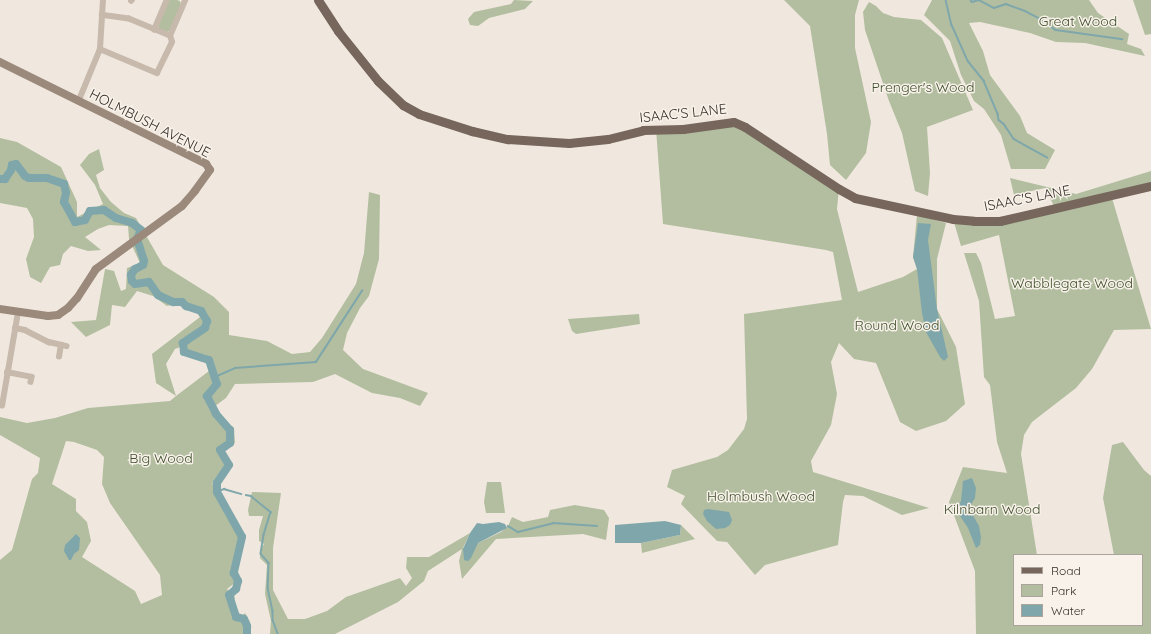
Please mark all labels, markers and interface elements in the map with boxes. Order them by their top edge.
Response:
park label: Great Wood [1039,13,1117,29]
park label: Prenger's Wood [872,79,974,95]
street label: HOLMBUSH AVENUE [87,85,213,161]
street label: ISAAC'S LANE [639,100,727,126]
street label: ISAAC'S LANE [982,181,1072,215]
park label: Wabblegate Wood [1011,275,1133,291]
park label: Round Wood [855,317,939,333]
park label: Big Wood [129,450,193,466]
park label: Holmbush Wood [707,488,815,504]
park label: Kilnbarn Wood [944,501,1040,517]
legend [1013,554,1143,626]
text: Road [1051,563,1081,578]
text: Park [1051,583,1076,598]
text: Water [1051,603,1085,618]

